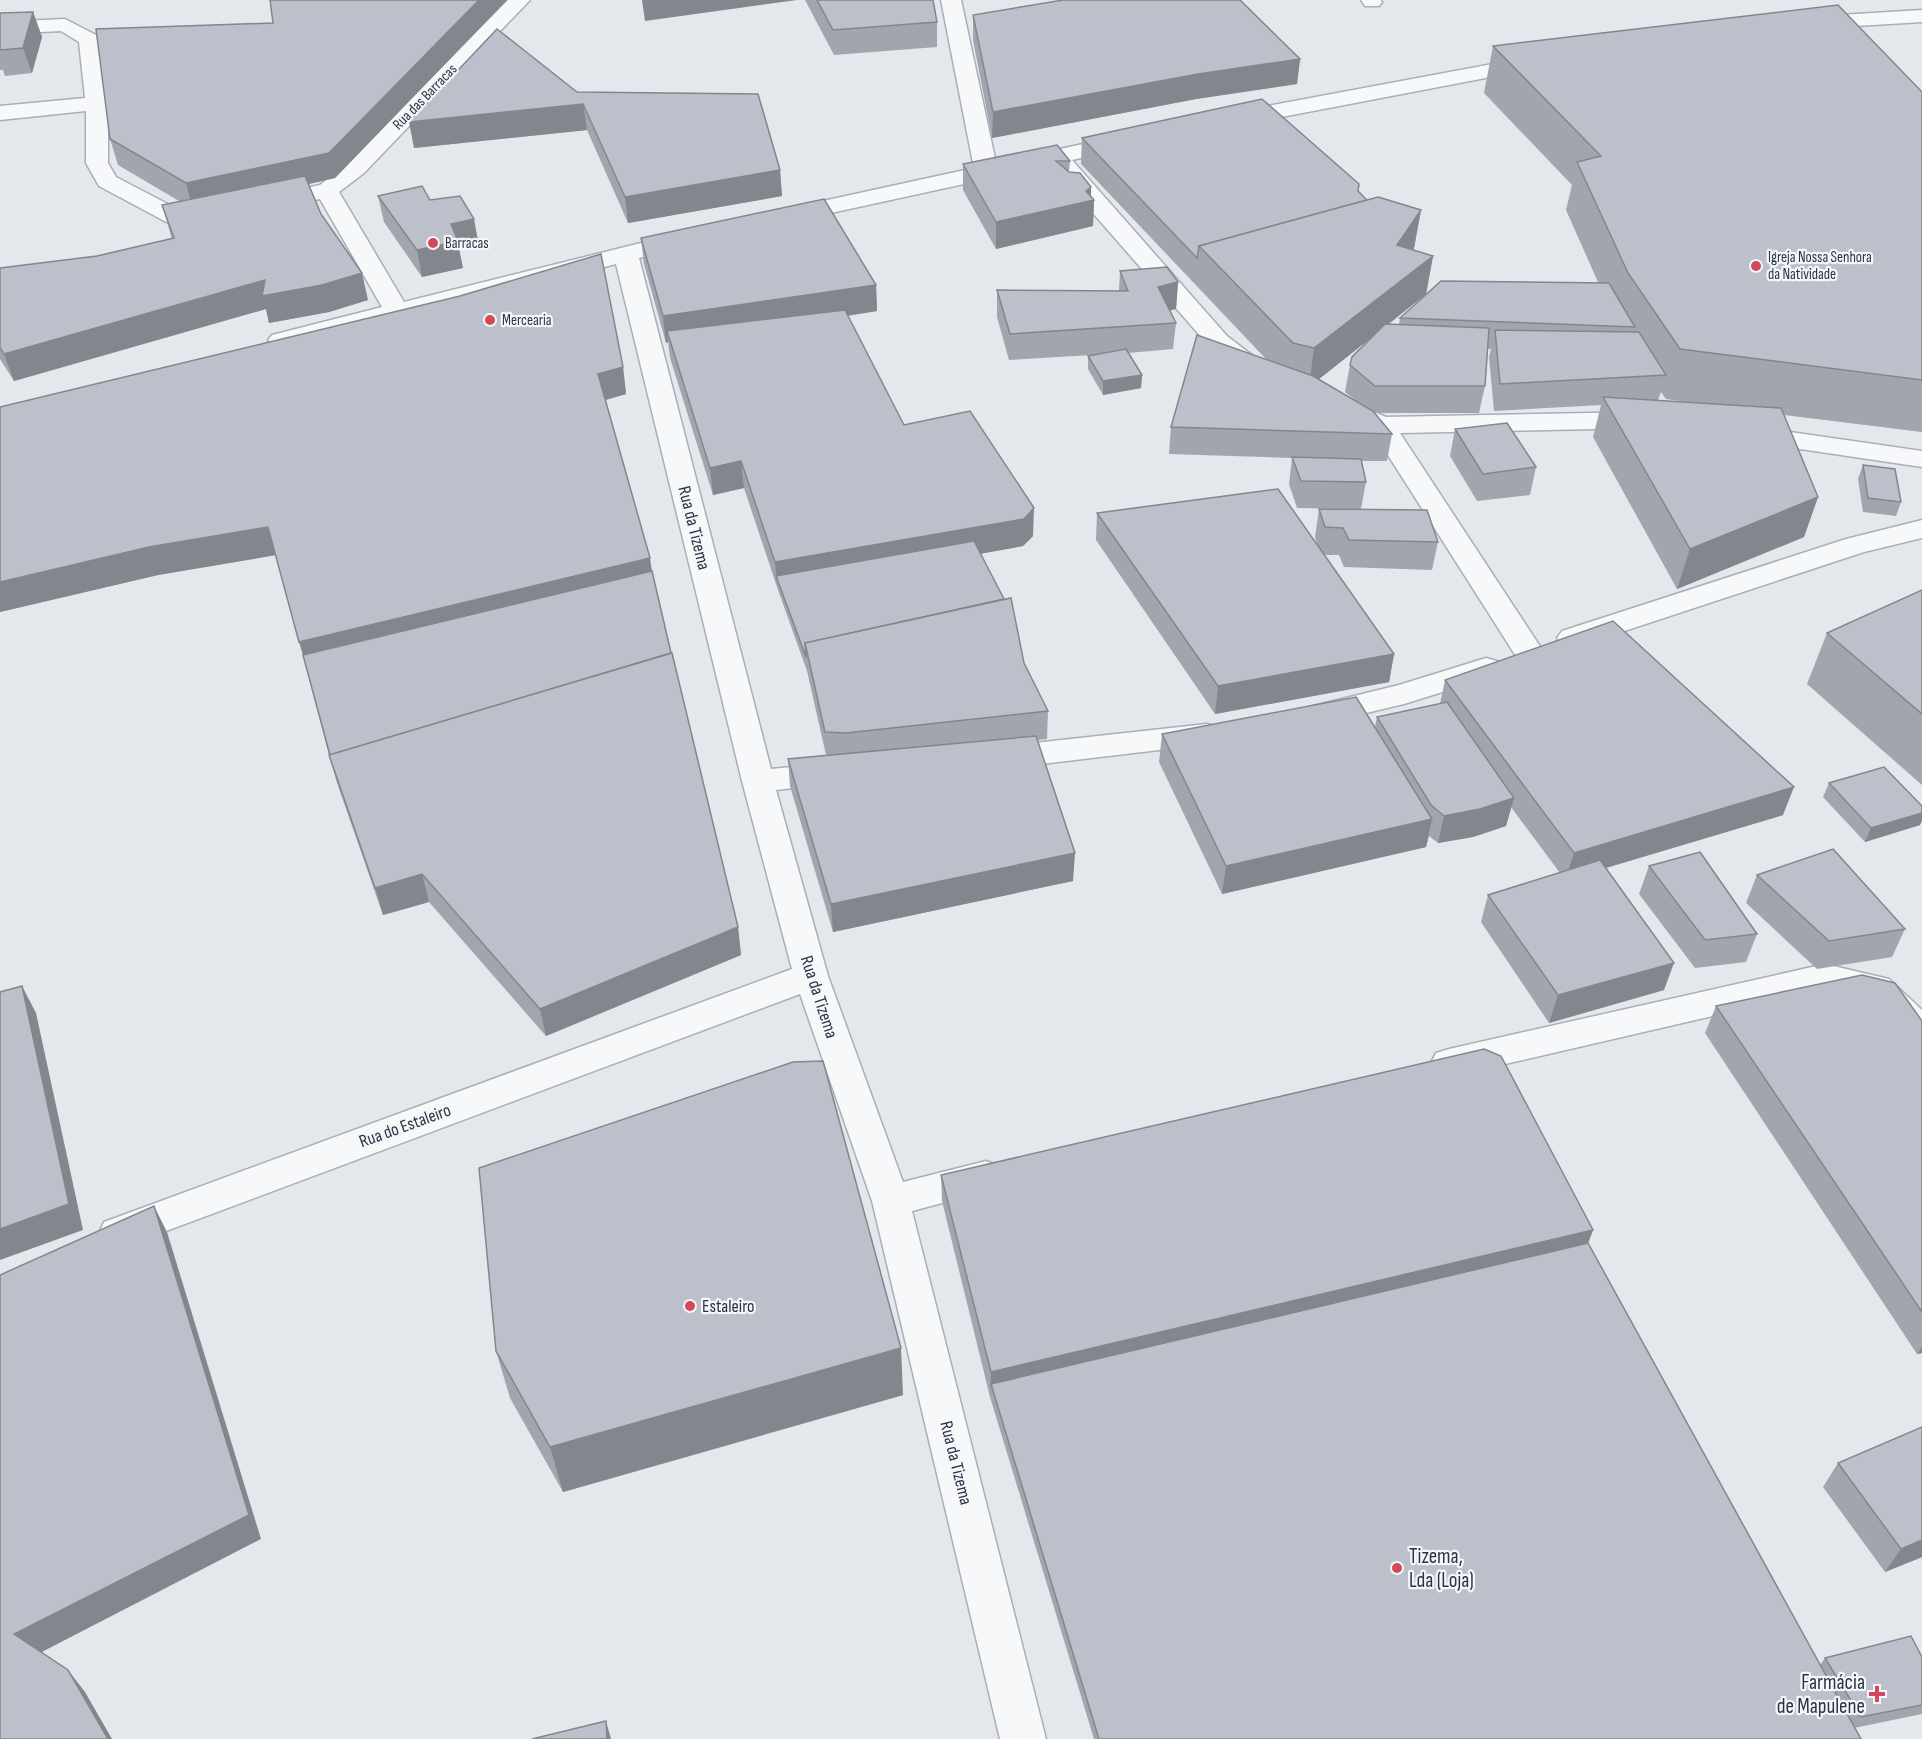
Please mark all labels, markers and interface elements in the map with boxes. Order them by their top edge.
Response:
street label: Rua das Barracas [389,60,461,134]
place label: Barracas [445,234,489,253]
marker: Barracas [426,236,440,250]
place label: Igreja Nossa Senhora da Natividade [1768,248,1872,284]
marker: Igreja Nossa Senhora da Natividade [1749,259,1763,273]
place label: Mercearia [502,311,552,330]
marker: Mercearia [483,313,497,327]
street label: Rua da Tizema [673,484,715,572]
street label: Rua da Tizema [796,953,842,1041]
street label: Rua do Estaleiro [356,1100,454,1152]
place label: Estaleiro [702,1296,755,1317]
marker: Estaleiro [683,1299,697,1313]
street label: Rua da Tizema [935,1419,977,1507]
place label: Tizema, Lda (Loja) [1409,1544,1474,1593]
marker: Tizema, Lda (Loja) [1390,1561,1404,1575]
place label: Farmácia de Mapulene [1777,1670,1865,1719]
marker: Farmácia de Mapulene [1870,1687,1884,1701]

